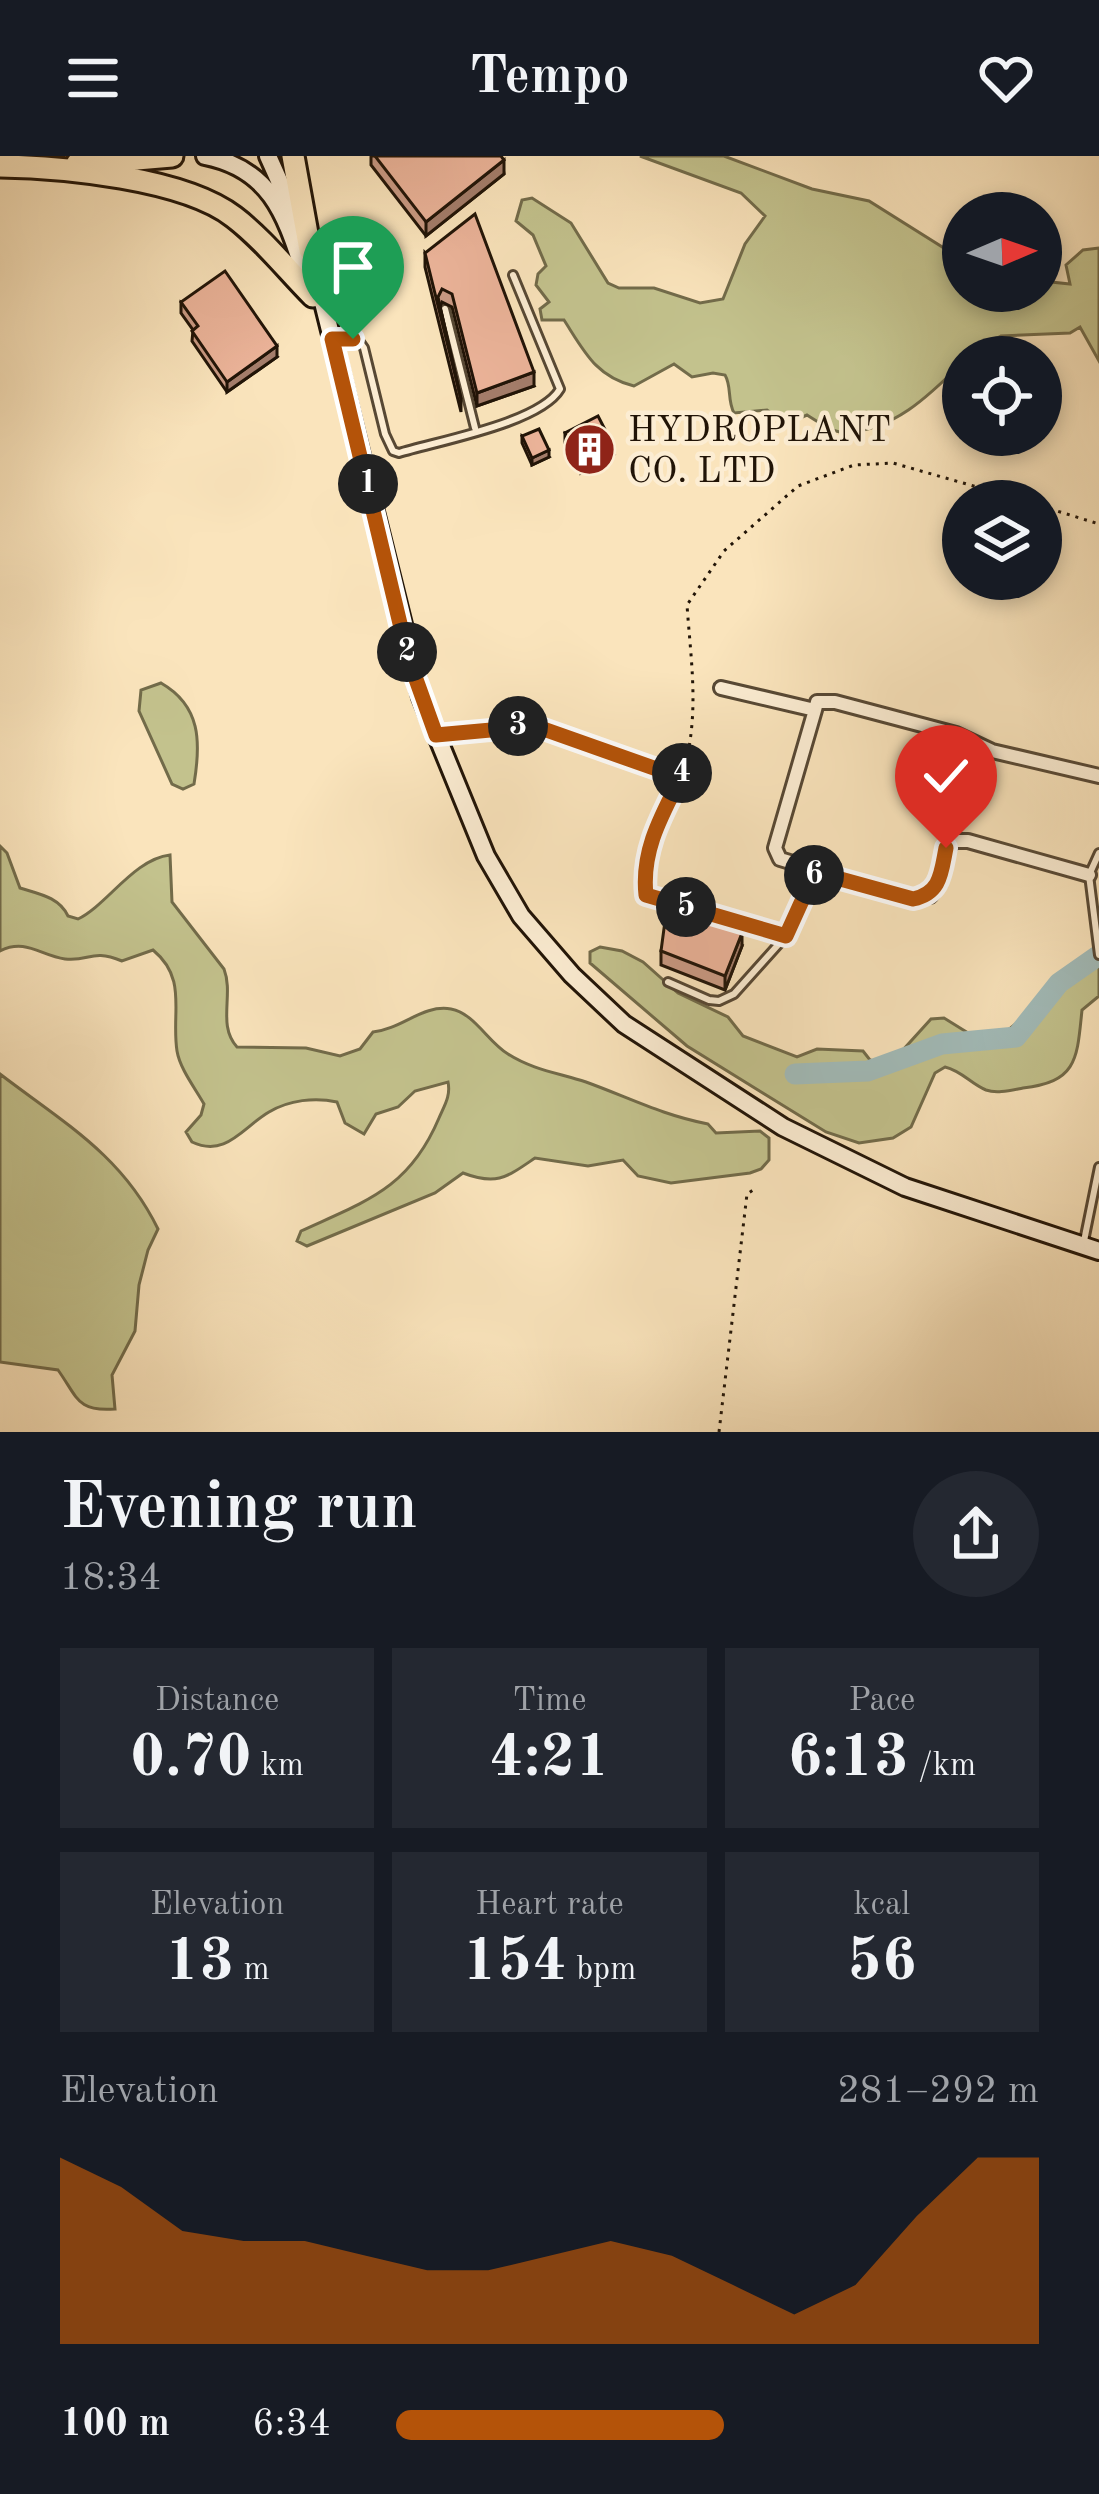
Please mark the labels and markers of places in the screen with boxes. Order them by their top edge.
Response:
pin [302,216,404,339]
place label: HYDROPLANT CO. LTD [628,414,891,491]
building icon: HYDROPLANT CO. LTD [561,421,617,477]
pin: 1 [338,454,398,514]
pin: 2 [377,622,437,682]
pin: 3 [488,696,548,756]
pin [895,725,997,848]
pin: 4 [652,743,712,803]
pin: 6 [784,845,844,905]
pin: 5 [656,877,716,937]

